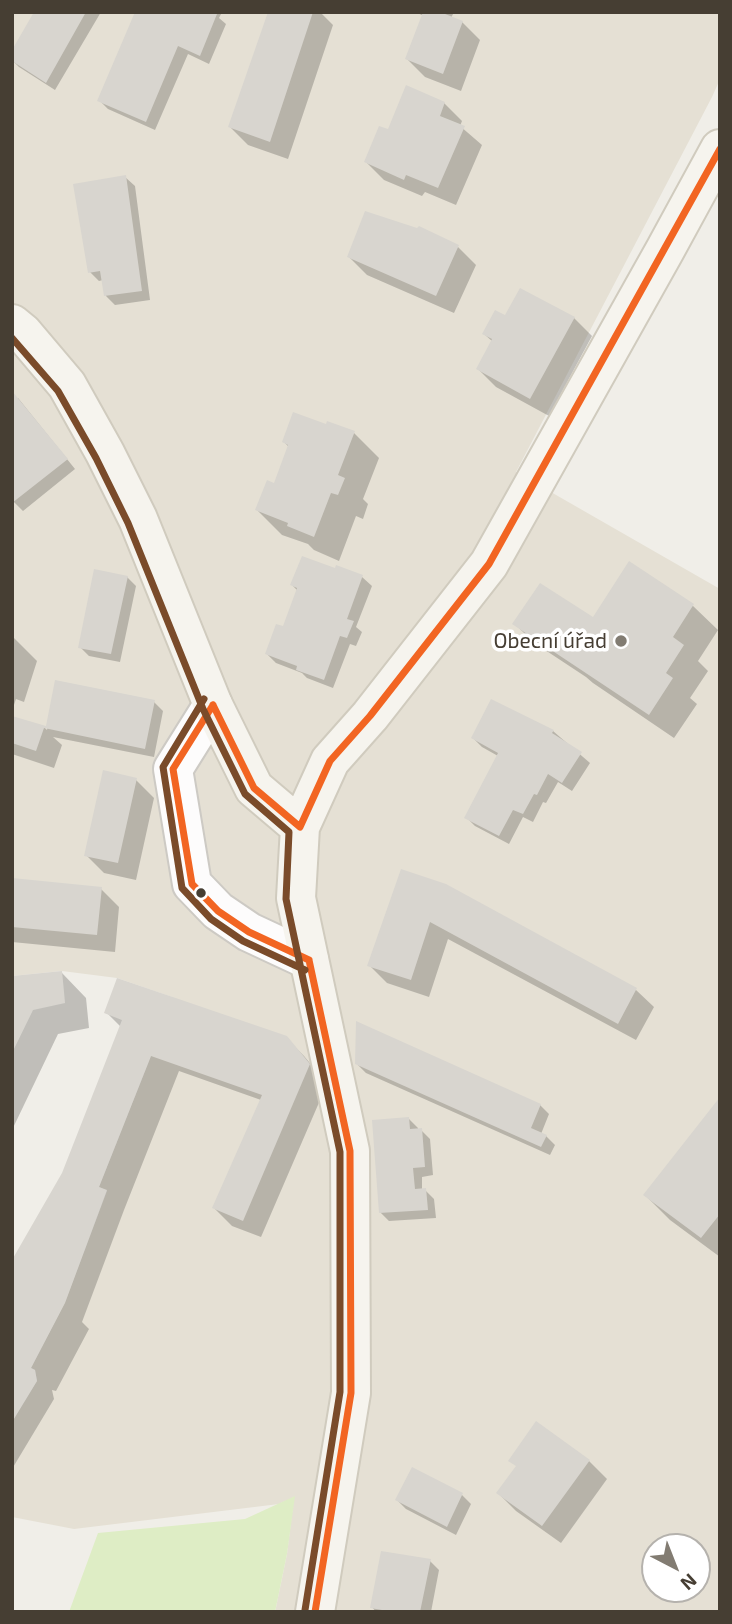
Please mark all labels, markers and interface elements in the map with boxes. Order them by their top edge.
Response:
place label: Obecní úřad [493,628,607,654]
marker: Obecní úřad [613,633,629,649]
unlabelled marker [194,886,208,900]
north arrow [641,1533,711,1603]
text: N [676,1569,702,1596]

